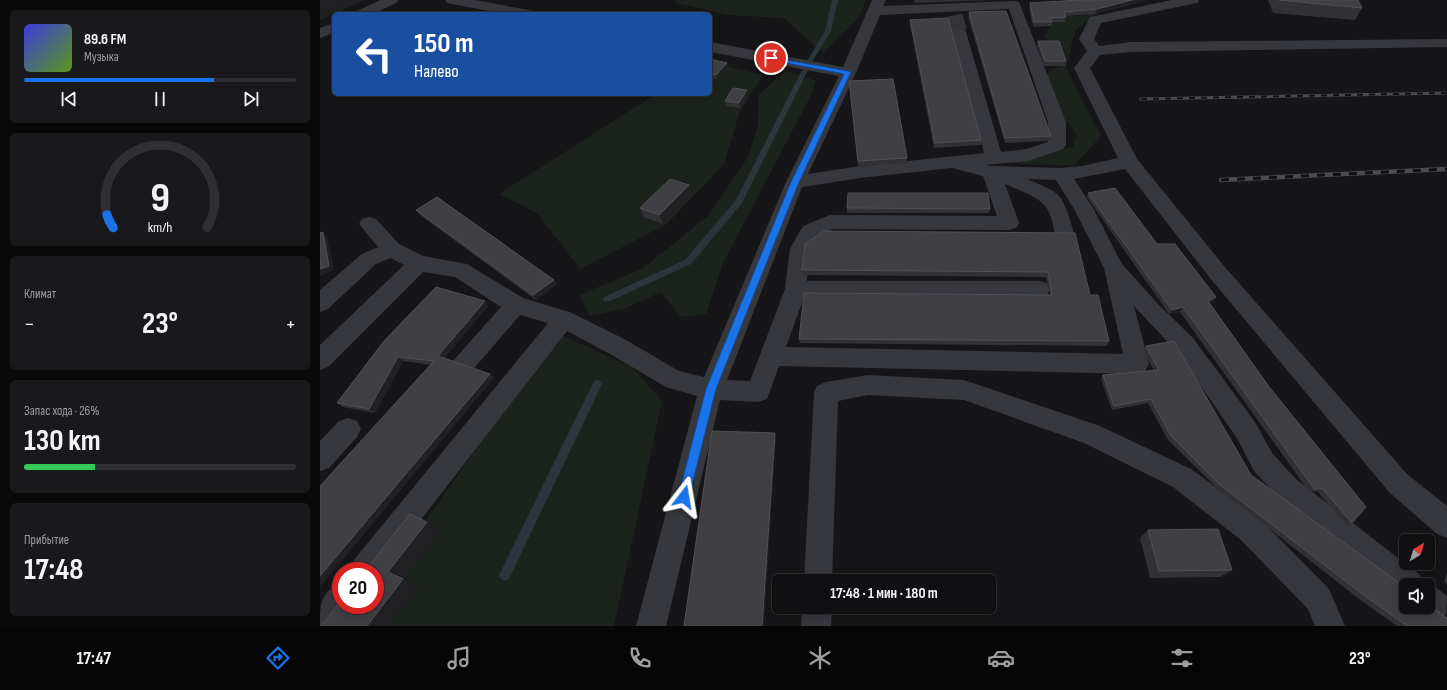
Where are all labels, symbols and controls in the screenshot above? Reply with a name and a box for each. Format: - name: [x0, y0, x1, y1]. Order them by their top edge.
- text: 150 m: [414, 27, 474, 60]
- icon: left: [348, 28, 400, 80]
- text: 89.6 FM: [84, 30, 126, 49]
- pin: [754, 41, 788, 75]
- icon: arrive: [760, 47, 782, 69]
- text: Музыка: [84, 49, 119, 65]
- text: Налево: [414, 61, 459, 82]
- icon: previous: [58, 88, 80, 110]
- icon: pause: [149, 88, 171, 110]
- icon: next: [240, 88, 262, 110]
- text: 9: [150, 174, 170, 223]
- text: km/h: [148, 218, 172, 235]
- text: Климат: [24, 286, 56, 302]
- text: 23°: [142, 306, 178, 342]
- text: −: [24, 311, 35, 338]
- text: +: [285, 311, 296, 338]
- text: Запас хода · 26%: [24, 403, 100, 419]
- text: 130 km: [24, 423, 101, 459]
- position arrow: [663, 476, 705, 518]
- text: Прибытие: [24, 532, 69, 548]
- north arrow: [1399, 534, 1435, 570]
- map controls: [1399, 534, 1435, 614]
- text: 17:48: [24, 552, 83, 588]
- speed limit sign: 20: [332, 562, 384, 614]
- button: sound: [1399, 578, 1435, 614]
- text: 17:48 · 1 мин · 180 m: [830, 584, 938, 603]
- icon: directions: [264, 644, 292, 672]
- icon: music: [445, 644, 473, 672]
- icon: phone: [626, 644, 654, 672]
- icon: climate: [806, 644, 834, 672]
- icon: car: [987, 644, 1015, 672]
- icon: filters: [1168, 644, 1196, 672]
- text: 17:47: [76, 648, 111, 669]
- text: 23°: [1349, 648, 1371, 669]

